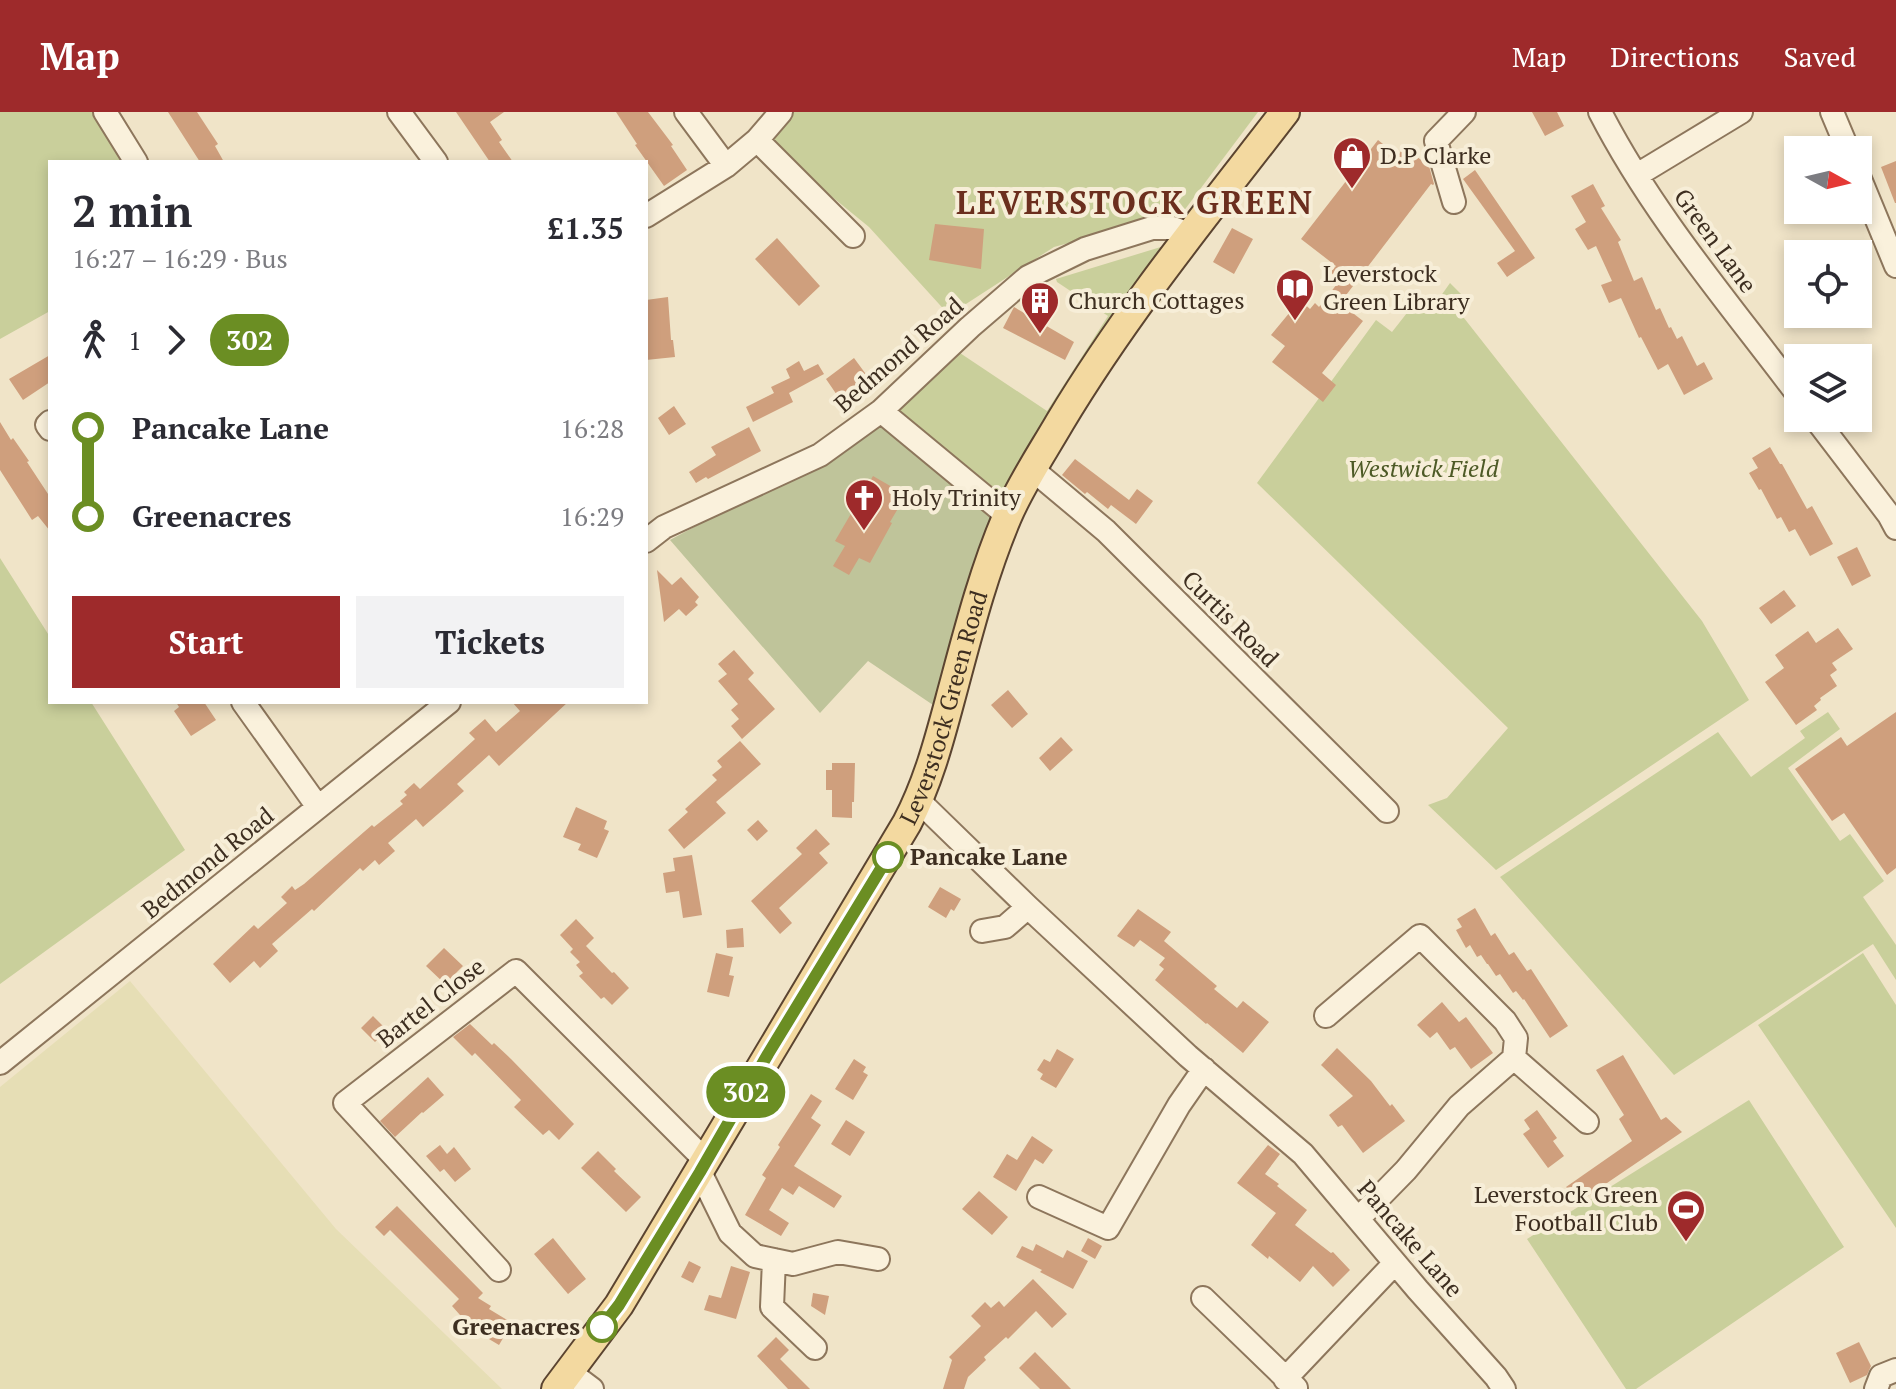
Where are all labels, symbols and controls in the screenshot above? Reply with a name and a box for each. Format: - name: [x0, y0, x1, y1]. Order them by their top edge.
- text: Map: [40, 31, 120, 81]
- text: Map: [1512, 38, 1566, 75]
- text: Directions: [1610, 38, 1740, 75]
- text: Saved: [1784, 38, 1856, 75]
- shop icon: D.P Clarke: [1331, 135, 1373, 190]
- north arrow: [1784, 136, 1872, 224]
- map controls: [1784, 136, 1872, 432]
- place label: D.P Clarke: [1380, 139, 1491, 171]
- text: 2 min: [72, 181, 192, 240]
- district label: LEVERSTOCK GREEN: [956, 181, 1314, 223]
- street label: Green Lane: [1667, 182, 1764, 299]
- text: £1.35: [547, 208, 624, 248]
- button: locate: [1784, 240, 1872, 328]
- text: 16:27 – 16:29 · Bus: [72, 241, 288, 275]
- place label: Leverstock Green Library: [1323, 257, 1470, 317]
- library icon: Leverstock Green Library: [1274, 267, 1316, 322]
- building icon: Church Cottages: [1019, 280, 1061, 335]
- place label: Church Cottages: [1068, 284, 1245, 316]
- street label: Bedmond Road: [827, 289, 970, 419]
- icon: walk: [72, 318, 116, 362]
- icon: forward: [154, 318, 198, 362]
- text: 302: [226, 321, 273, 358]
- text: 1: [128, 323, 142, 357]
- button: layers: [1784, 344, 1872, 432]
- text: Pancake Lane: [132, 408, 329, 448]
- text: 16:28: [560, 411, 624, 445]
- park label: Westwick Field: [1348, 452, 1500, 484]
- church icon: Holy Trinity: [843, 477, 885, 532]
- place label: Holy Trinity: [892, 481, 1022, 513]
- text: Greenacres: [132, 496, 292, 536]
- text: 16:29: [560, 499, 624, 533]
- street label: Curtis Road: [1175, 563, 1286, 674]
- street label: Leverstock Green Road: [892, 587, 995, 830]
- button: Start: [72, 596, 340, 688]
- button: Tickets: [356, 596, 624, 688]
- street label: Bedmond Road: [135, 799, 280, 925]
- place label: Pancake Lane: [910, 840, 1068, 872]
- marker: Pancake Lane: [873, 842, 903, 872]
- street label: Bartel Close: [370, 950, 491, 1054]
- line badge: 302: [700, 1066, 792, 1118]
- text: 302: [722, 1073, 770, 1110]
- street label: Pancake Lane: [1351, 1173, 1471, 1304]
- place label: Leverstock Green Football Club: [1474, 1178, 1658, 1238]
- sports icon: Leverstock Green Football Club: [1665, 1188, 1707, 1243]
- place label: Greenacres: [452, 1310, 580, 1342]
- marker: Greenacres: [587, 1312, 617, 1342]

